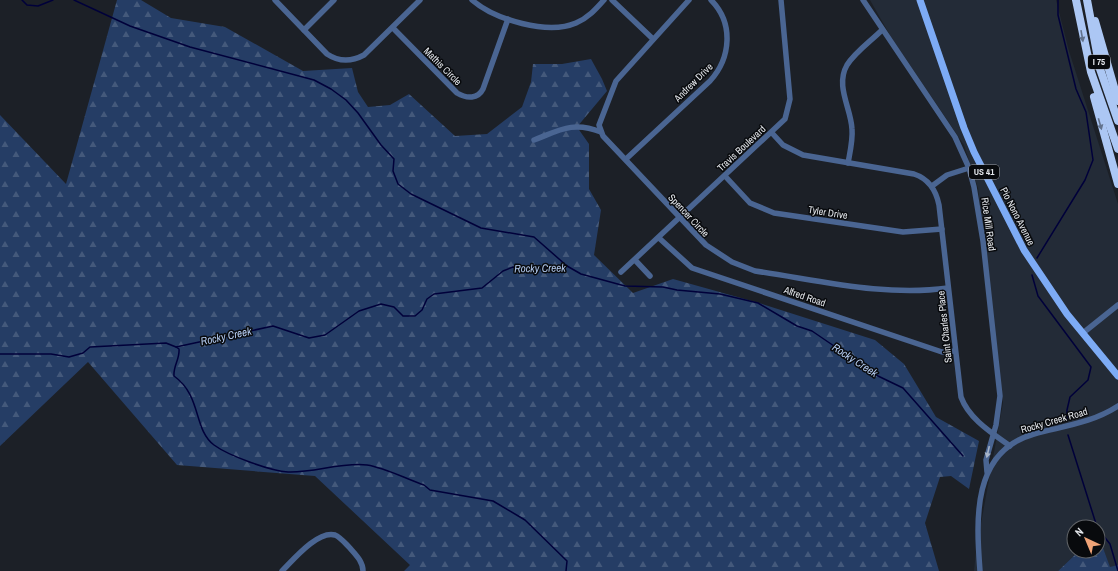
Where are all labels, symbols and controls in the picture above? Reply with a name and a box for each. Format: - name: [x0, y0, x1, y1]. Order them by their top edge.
- one-way arrow: [1079, 30, 1085, 42]
- street label: Mathis Circle: [421, 45, 465, 88]
- road number: I 75: [1088, 55, 1110, 69]
- street label: Andrew Drive: [670, 60, 716, 105]
- one-way arrow: [1097, 119, 1103, 131]
- street label: Travis Boulevard: [714, 123, 768, 174]
- road number: US 41: [969, 165, 999, 179]
- street label: Pio Nono Avenue: [997, 185, 1038, 248]
- street label: Spencer Circle: [665, 191, 712, 240]
- street label: Rice Mill Road: [978, 197, 999, 252]
- street label: Tyler Drive: [807, 203, 849, 222]
- water label: Rocky Creek: [514, 261, 566, 275]
- street label: Alfred Road: [781, 283, 827, 310]
- street label: Saint Charles Place: [934, 290, 955, 364]
- water label: Rocky Creek: [199, 324, 253, 348]
- water label: Rocky Creek: [830, 340, 881, 380]
- street label: Rocky Creek Road: [1019, 405, 1089, 436]
- one-way arrow: [985, 446, 991, 458]
- north arrow: [1066, 519, 1106, 559]
- text: N: [1072, 525, 1086, 539]

